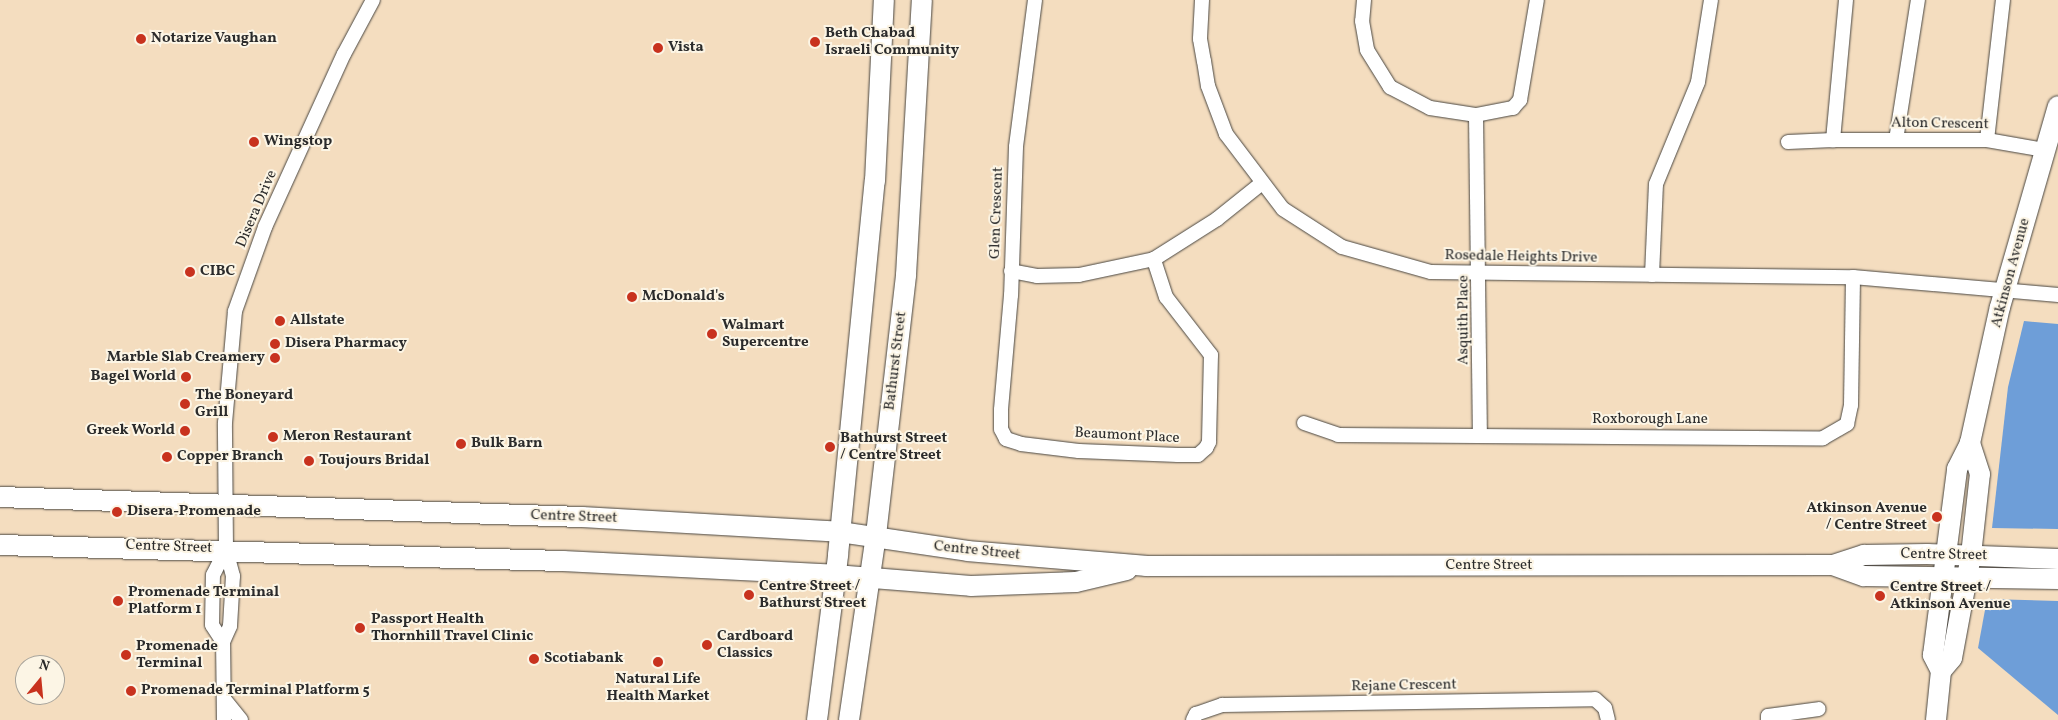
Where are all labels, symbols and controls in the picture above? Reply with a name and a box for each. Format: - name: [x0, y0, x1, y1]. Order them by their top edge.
- place label: Beth Chabad Israeli Community: [825, 24, 959, 59]
- place label: Notarize Vaughan: [151, 30, 277, 48]
- marker: Notarize Vaughan: [135, 33, 147, 45]
- marker: Beth Chabad Israeli Community: [809, 36, 821, 48]
- place label: Vista: [668, 39, 704, 57]
- marker: Vista: [652, 42, 664, 54]
- street label: Alton Crescent: [1891, 114, 1989, 134]
- place label: Wingstop: [264, 133, 332, 151]
- marker: Wingstop: [248, 136, 260, 148]
- street label: Glen Crescent: [986, 167, 1008, 259]
- street label: Disera Drive: [233, 168, 281, 250]
- street label: Atkinson Avenue: [1988, 216, 2034, 330]
- street label: Rosedale Heights Drive: [1444, 247, 1598, 267]
- place label: CIBC: [200, 263, 235, 281]
- marker: CIBC: [184, 266, 196, 278]
- street label: Asquith Place: [1455, 275, 1473, 365]
- place label: McDonald's: [642, 288, 725, 306]
- marker: McDonald's: [626, 291, 638, 303]
- street label: Bathurst Street: [881, 311, 911, 411]
- place label: Allstate: [290, 312, 345, 330]
- marker: Allstate: [274, 315, 286, 327]
- place label: Walmart Supercentre: [722, 316, 809, 351]
- marker: Walmart Supercentre: [706, 328, 718, 340]
- place label: Disera Pharmacy: [285, 335, 407, 353]
- marker: Disera Pharmacy: [269, 338, 281, 350]
- place label: Marble Slab Creamery: [107, 349, 265, 367]
- marker: Marble Slab Creamery: [269, 352, 281, 364]
- place label: Bagel World: [90, 368, 176, 386]
- marker: Bagel World: [180, 371, 192, 383]
- place label: The Boneyard Grill: [195, 386, 293, 421]
- marker: The Boneyard Grill: [179, 398, 191, 410]
- street label: Roxborough Lane: [1592, 411, 1708, 429]
- place label: Greek World: [86, 422, 175, 440]
- street label: Beaumont Place: [1074, 424, 1180, 448]
- marker: Greek World: [179, 425, 191, 437]
- place label: Meron Restaurant: [283, 428, 412, 446]
- place label: Bathurst Street / Centre Street: [840, 429, 947, 464]
- marker: Meron Restaurant: [267, 431, 279, 443]
- place label: Bulk Barn: [471, 435, 543, 453]
- marker: Bulk Barn: [455, 438, 467, 450]
- marker: Bathurst Street / Centre Street: [824, 441, 836, 453]
- place label: Copper Branch: [177, 448, 283, 466]
- marker: Copper Branch: [161, 451, 173, 463]
- place label: Toujours Bridal: [319, 452, 429, 470]
- marker: Toujours Bridal: [303, 455, 315, 467]
- place label: Atkinson Avenue / Centre Street: [1807, 499, 1927, 534]
- place label: Disera-Promenade: [127, 503, 261, 521]
- marker: Disera-Promenade: [111, 506, 123, 518]
- street label: Centre Street: [530, 506, 618, 528]
- marker: Atkinson Avenue / Centre Street: [1931, 511, 1943, 523]
- street label: Centre Street: [125, 536, 213, 558]
- street label: Centre Street: [933, 538, 1021, 564]
- street label: Centre Street: [1900, 545, 1988, 565]
- street label: Centre Street: [1446, 557, 1532, 575]
- place label: Centre Street / Bathurst Street: [759, 577, 866, 612]
- place label: Centre Street / Atkinson Avenue: [1890, 578, 2010, 613]
- place label: Promenade Terminal Platform 1: [128, 583, 279, 618]
- marker: Centre Street / Bathurst Street: [743, 589, 755, 601]
- marker: Centre Street / Atkinson Avenue: [1874, 590, 1886, 602]
- marker: Promenade Terminal Platform 1: [112, 595, 124, 607]
- place label: Passport Health Thornhill Travel Clinic: [371, 610, 533, 645]
- marker: Passport Health Thornhill Travel Clinic: [353, 621, 367, 635]
- place label: Cardboard Classics: [717, 627, 793, 662]
- place label: Promenade Terminal: [136, 637, 218, 672]
- marker: Cardboard Classics: [701, 639, 713, 651]
- marker: Promenade Terminal: [120, 649, 132, 661]
- place label: Scotiabank: [544, 650, 623, 668]
- marker: Scotiabank: [528, 653, 540, 665]
- north arrow: [15, 655, 65, 705]
- text: N: [37, 656, 52, 677]
- marker: Natural Life Health Market: [652, 656, 664, 668]
- place label: Natural Life Health Market: [606, 670, 710, 705]
- street label: Rejane Crescent: [1351, 676, 1457, 696]
- place label: Promenade Terminal Platform 5: [141, 682, 370, 700]
- marker: Promenade Terminal Platform 5: [125, 685, 137, 697]

